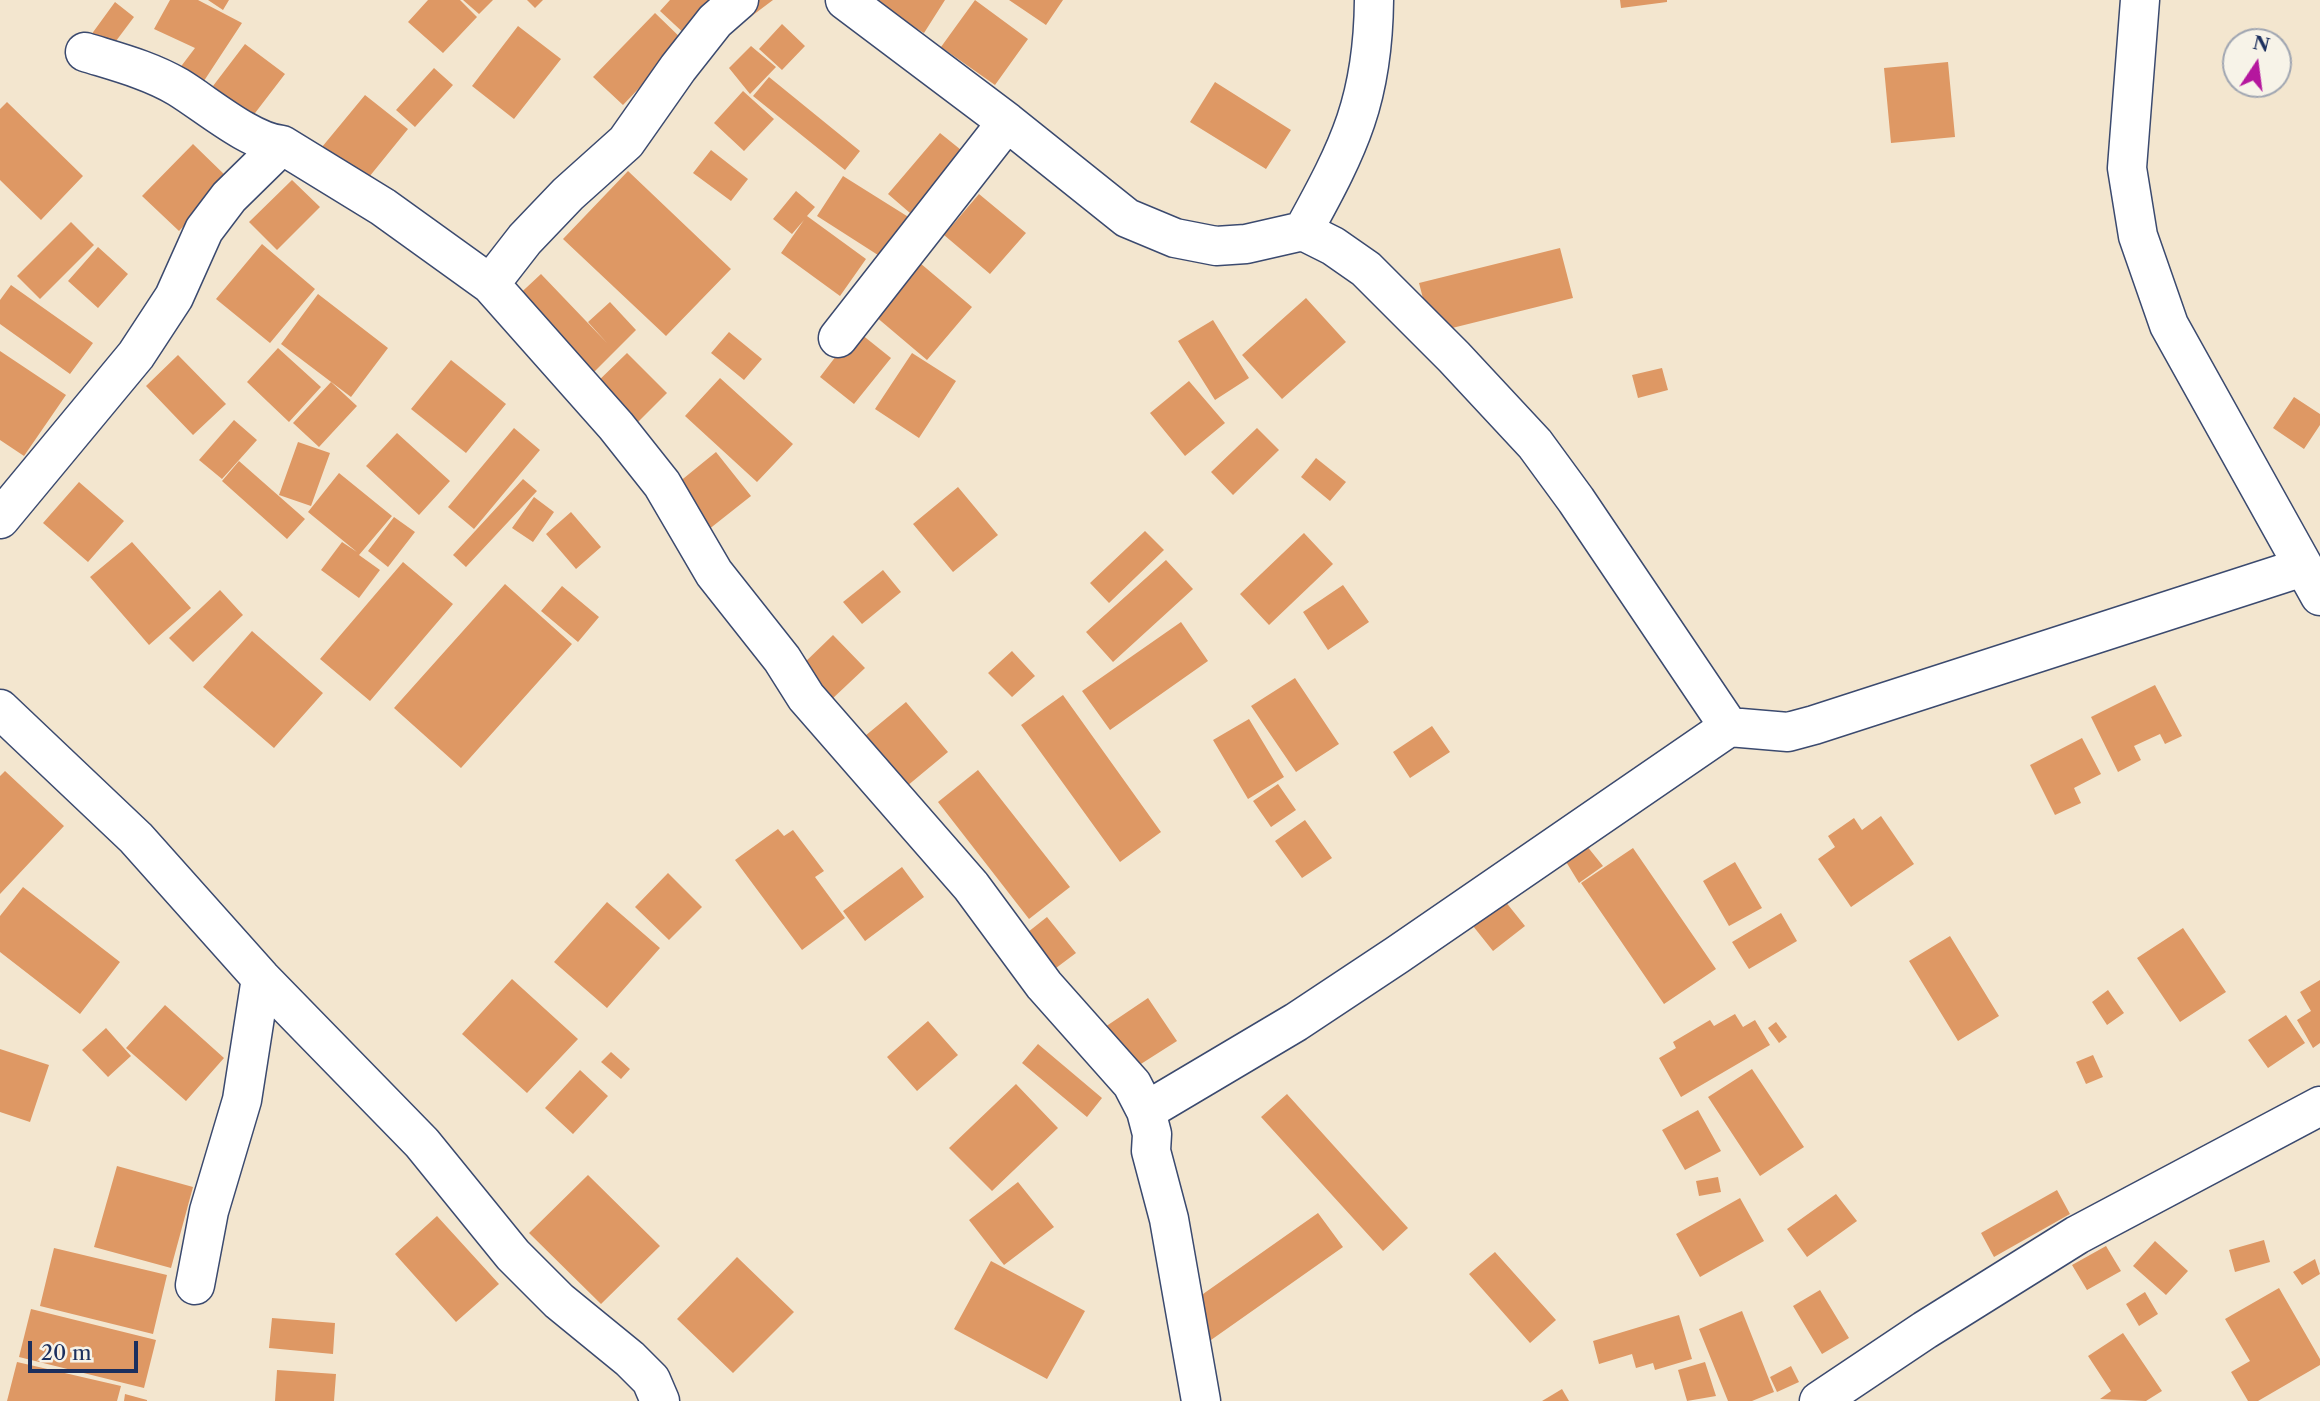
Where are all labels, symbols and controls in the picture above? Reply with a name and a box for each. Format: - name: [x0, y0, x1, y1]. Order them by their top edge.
- north arrow: [2222, 28, 2292, 98]
- text: N: [2251, 31, 2272, 57]
- scale bar: [32, 1328, 142, 1372]
- text: 20 m: [41, 1340, 92, 1365]

